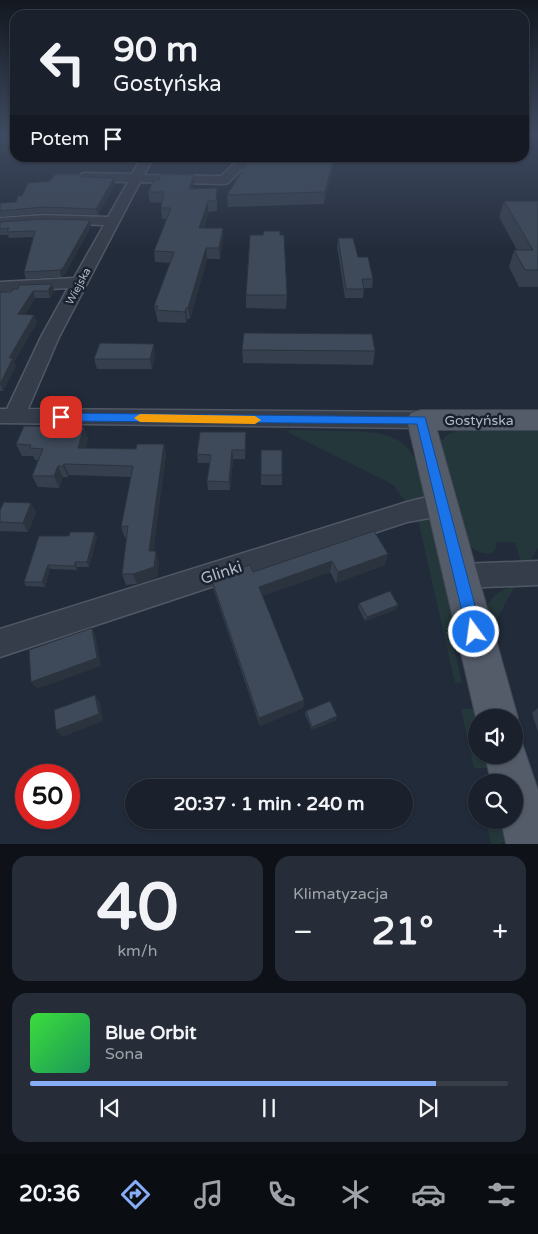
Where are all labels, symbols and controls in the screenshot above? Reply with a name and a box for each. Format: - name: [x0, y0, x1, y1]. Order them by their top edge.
- text: 90 m: [113, 29, 198, 71]
- icon: left: [30, 30, 95, 95]
- text: Gostyńska: [113, 71, 222, 97]
- icon: arrive: [99, 125, 127, 153]
- text: Potem: [30, 128, 89, 150]
- street label: Wiejska: [63, 265, 94, 307]
- pin: [40, 396, 82, 438]
- icon: arrive: [47, 403, 75, 431]
- street label: Gostyńska: [444, 412, 514, 429]
- street label: Glinki: [198, 557, 245, 589]
- position arrow: [447, 605, 499, 657]
- map controls: [468, 709, 523, 829]
- button: sound: [468, 709, 523, 764]
- speed limit sign: 50: [15, 764, 80, 829]
- button: search: [468, 774, 523, 829]
- text: 20:37 · 1 min · 240 m: [173, 793, 365, 815]
- text: 40: [97, 869, 178, 948]
- text: Klimatyzacja: [293, 884, 388, 904]
- text: 21°: [372, 909, 434, 955]
- text: −: [293, 915, 313, 949]
- text: +: [492, 915, 508, 949]
- text: km/h: [117, 941, 158, 961]
- text: Blue Orbit: [105, 1022, 197, 1044]
- text: Sona: [105, 1044, 143, 1064]
- icon: previous: [96, 1094, 124, 1122]
- icon: pause: [255, 1094, 283, 1122]
- icon: next: [414, 1094, 442, 1122]
- icon: directions: [118, 1177, 153, 1212]
- icon: music: [191, 1177, 226, 1212]
- icon: phone: [264, 1177, 299, 1212]
- icon: climate: [338, 1177, 373, 1212]
- icon: car: [411, 1177, 446, 1212]
- icon: filters: [484, 1177, 519, 1212]
- text: 20:36: [19, 1181, 80, 1207]

